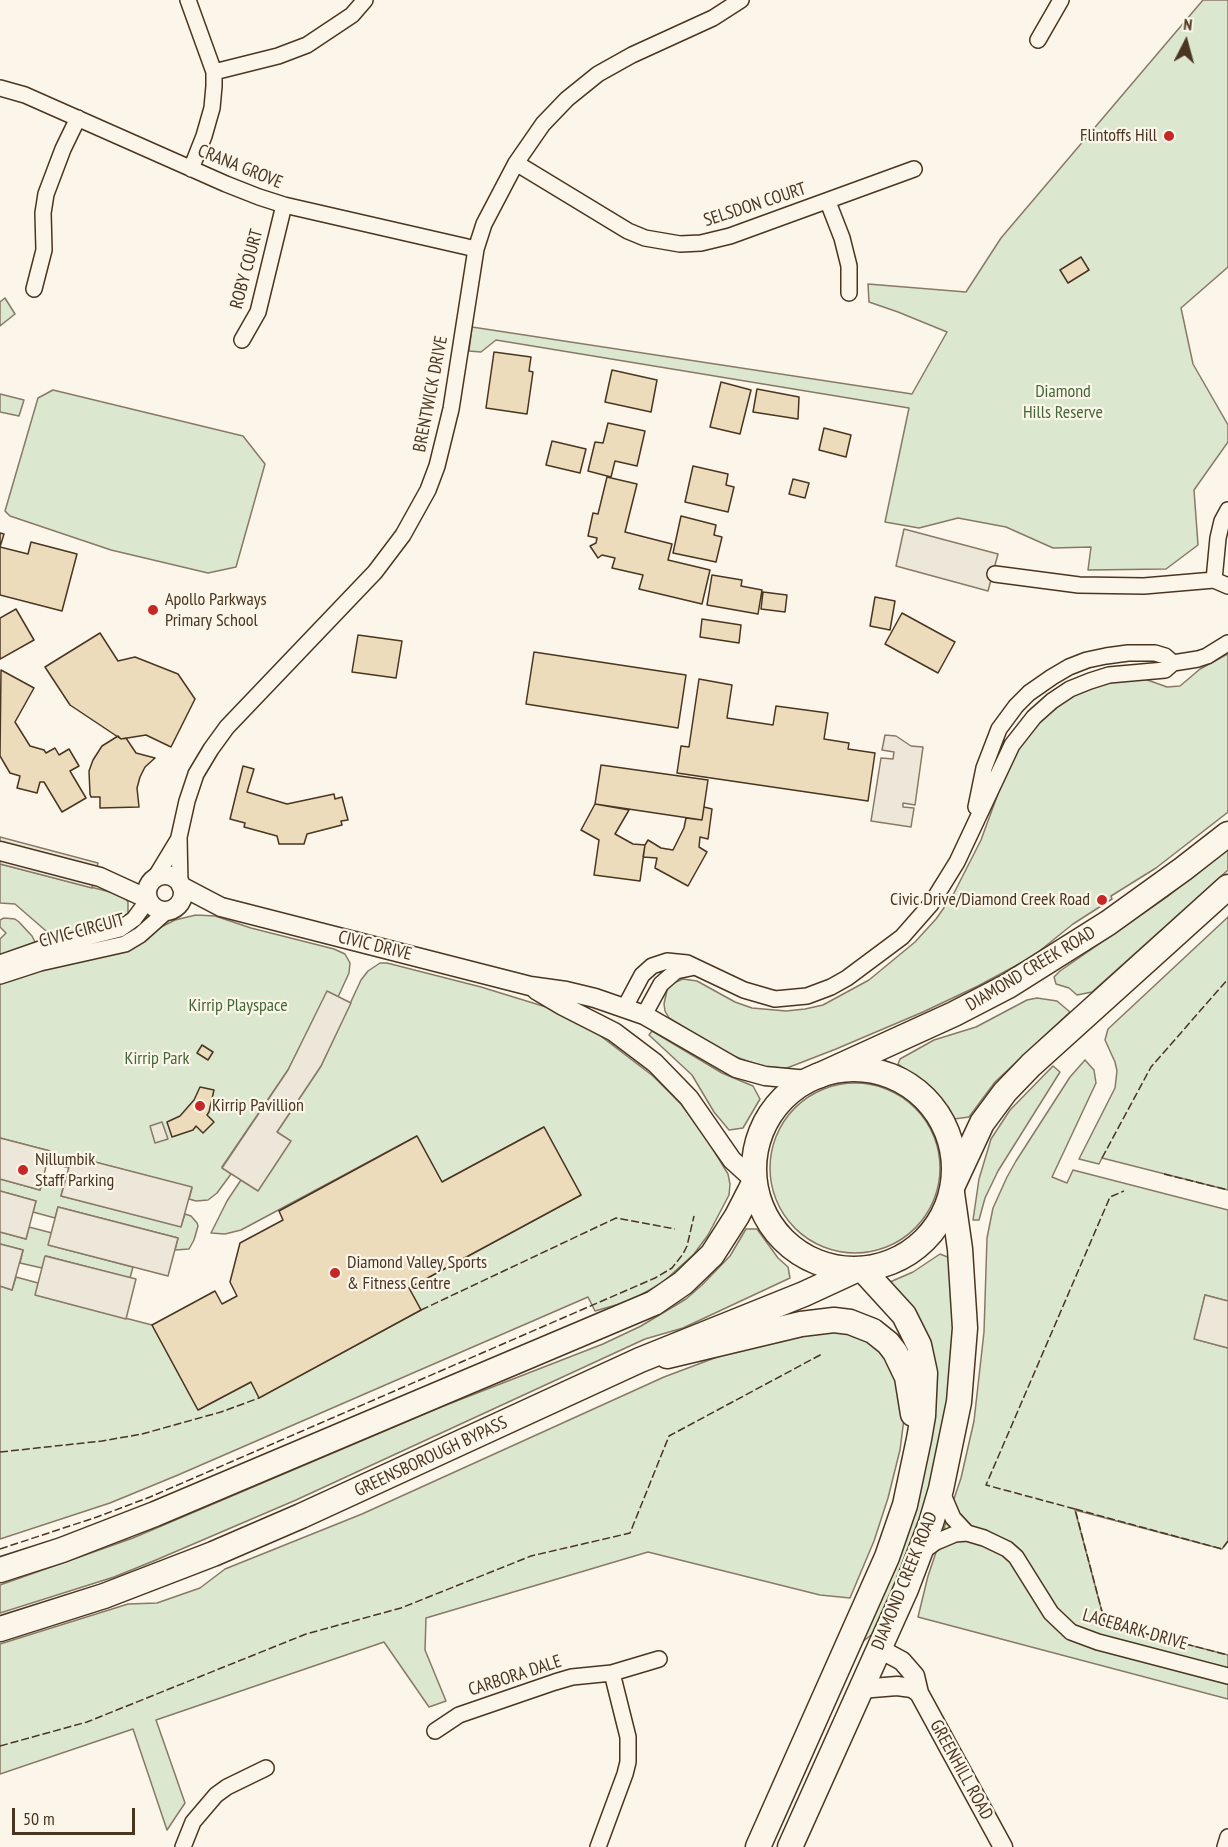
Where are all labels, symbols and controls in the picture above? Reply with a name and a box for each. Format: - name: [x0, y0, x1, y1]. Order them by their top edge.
- north arrow: [1156, 12, 1216, 72]
- text: N: [1183, 14, 1193, 34]
- place label: Flintoffs Hill: [1080, 125, 1157, 147]
- marker: Flintoffs Hill: [1162, 129, 1176, 143]
- street label: CRANA GROVE: [194, 140, 286, 194]
- street label: SELSDON COURT: [701, 178, 809, 232]
- street label: ROBY COURT: [226, 227, 268, 311]
- street label: BRENTWICK DRIVE: [409, 334, 453, 454]
- park label: Diamond Hills Reserve: [1023, 381, 1103, 424]
- place label: Apollo Parkways Primary School: [165, 589, 267, 632]
- marker: Apollo Parkways Primary School: [146, 603, 160, 617]
- place label: Civic Drive/Diamond Creek Road: [890, 889, 1090, 911]
- marker: Civic Drive/Diamond Creek Road: [1095, 893, 1109, 907]
- street label: CIVIC CIRCUIT: [37, 909, 127, 953]
- street label: DIAMOND CREEK ROAD: [962, 922, 1100, 1016]
- street label: CIVIC DRIVE: [336, 926, 414, 966]
- park label: Kirrip Playspace: [188, 995, 288, 1017]
- park label: Kirrip Park: [125, 1048, 189, 1070]
- place label: Kirrip Pavillion: [212, 1095, 304, 1117]
- marker: Kirrip Pavillion: [193, 1099, 207, 1113]
- place label: Nillumbik Staff Parking: [35, 1149, 114, 1192]
- marker: Nillumbik Staff Parking: [16, 1163, 30, 1177]
- place label: Diamond Valley Sports & Fitness Centre: [347, 1252, 487, 1294]
- marker: Diamond Valley Sports & Fitness Centre: [328, 1266, 342, 1280]
- street label: GREENSBOROUGH BYPASS: [351, 1412, 511, 1502]
- street label: DIAMOND CREEK ROAD: [867, 1509, 943, 1653]
- street label: LACEBARK DRIVE: [1080, 1605, 1190, 1655]
- street label: CARBORA DALE: [466, 1651, 564, 1701]
- street label: GREENHILL ROAD: [925, 1716, 997, 1824]
- scale bar: [15, 1796, 138, 1834]
- text: 50 m: [23, 1807, 55, 1830]

